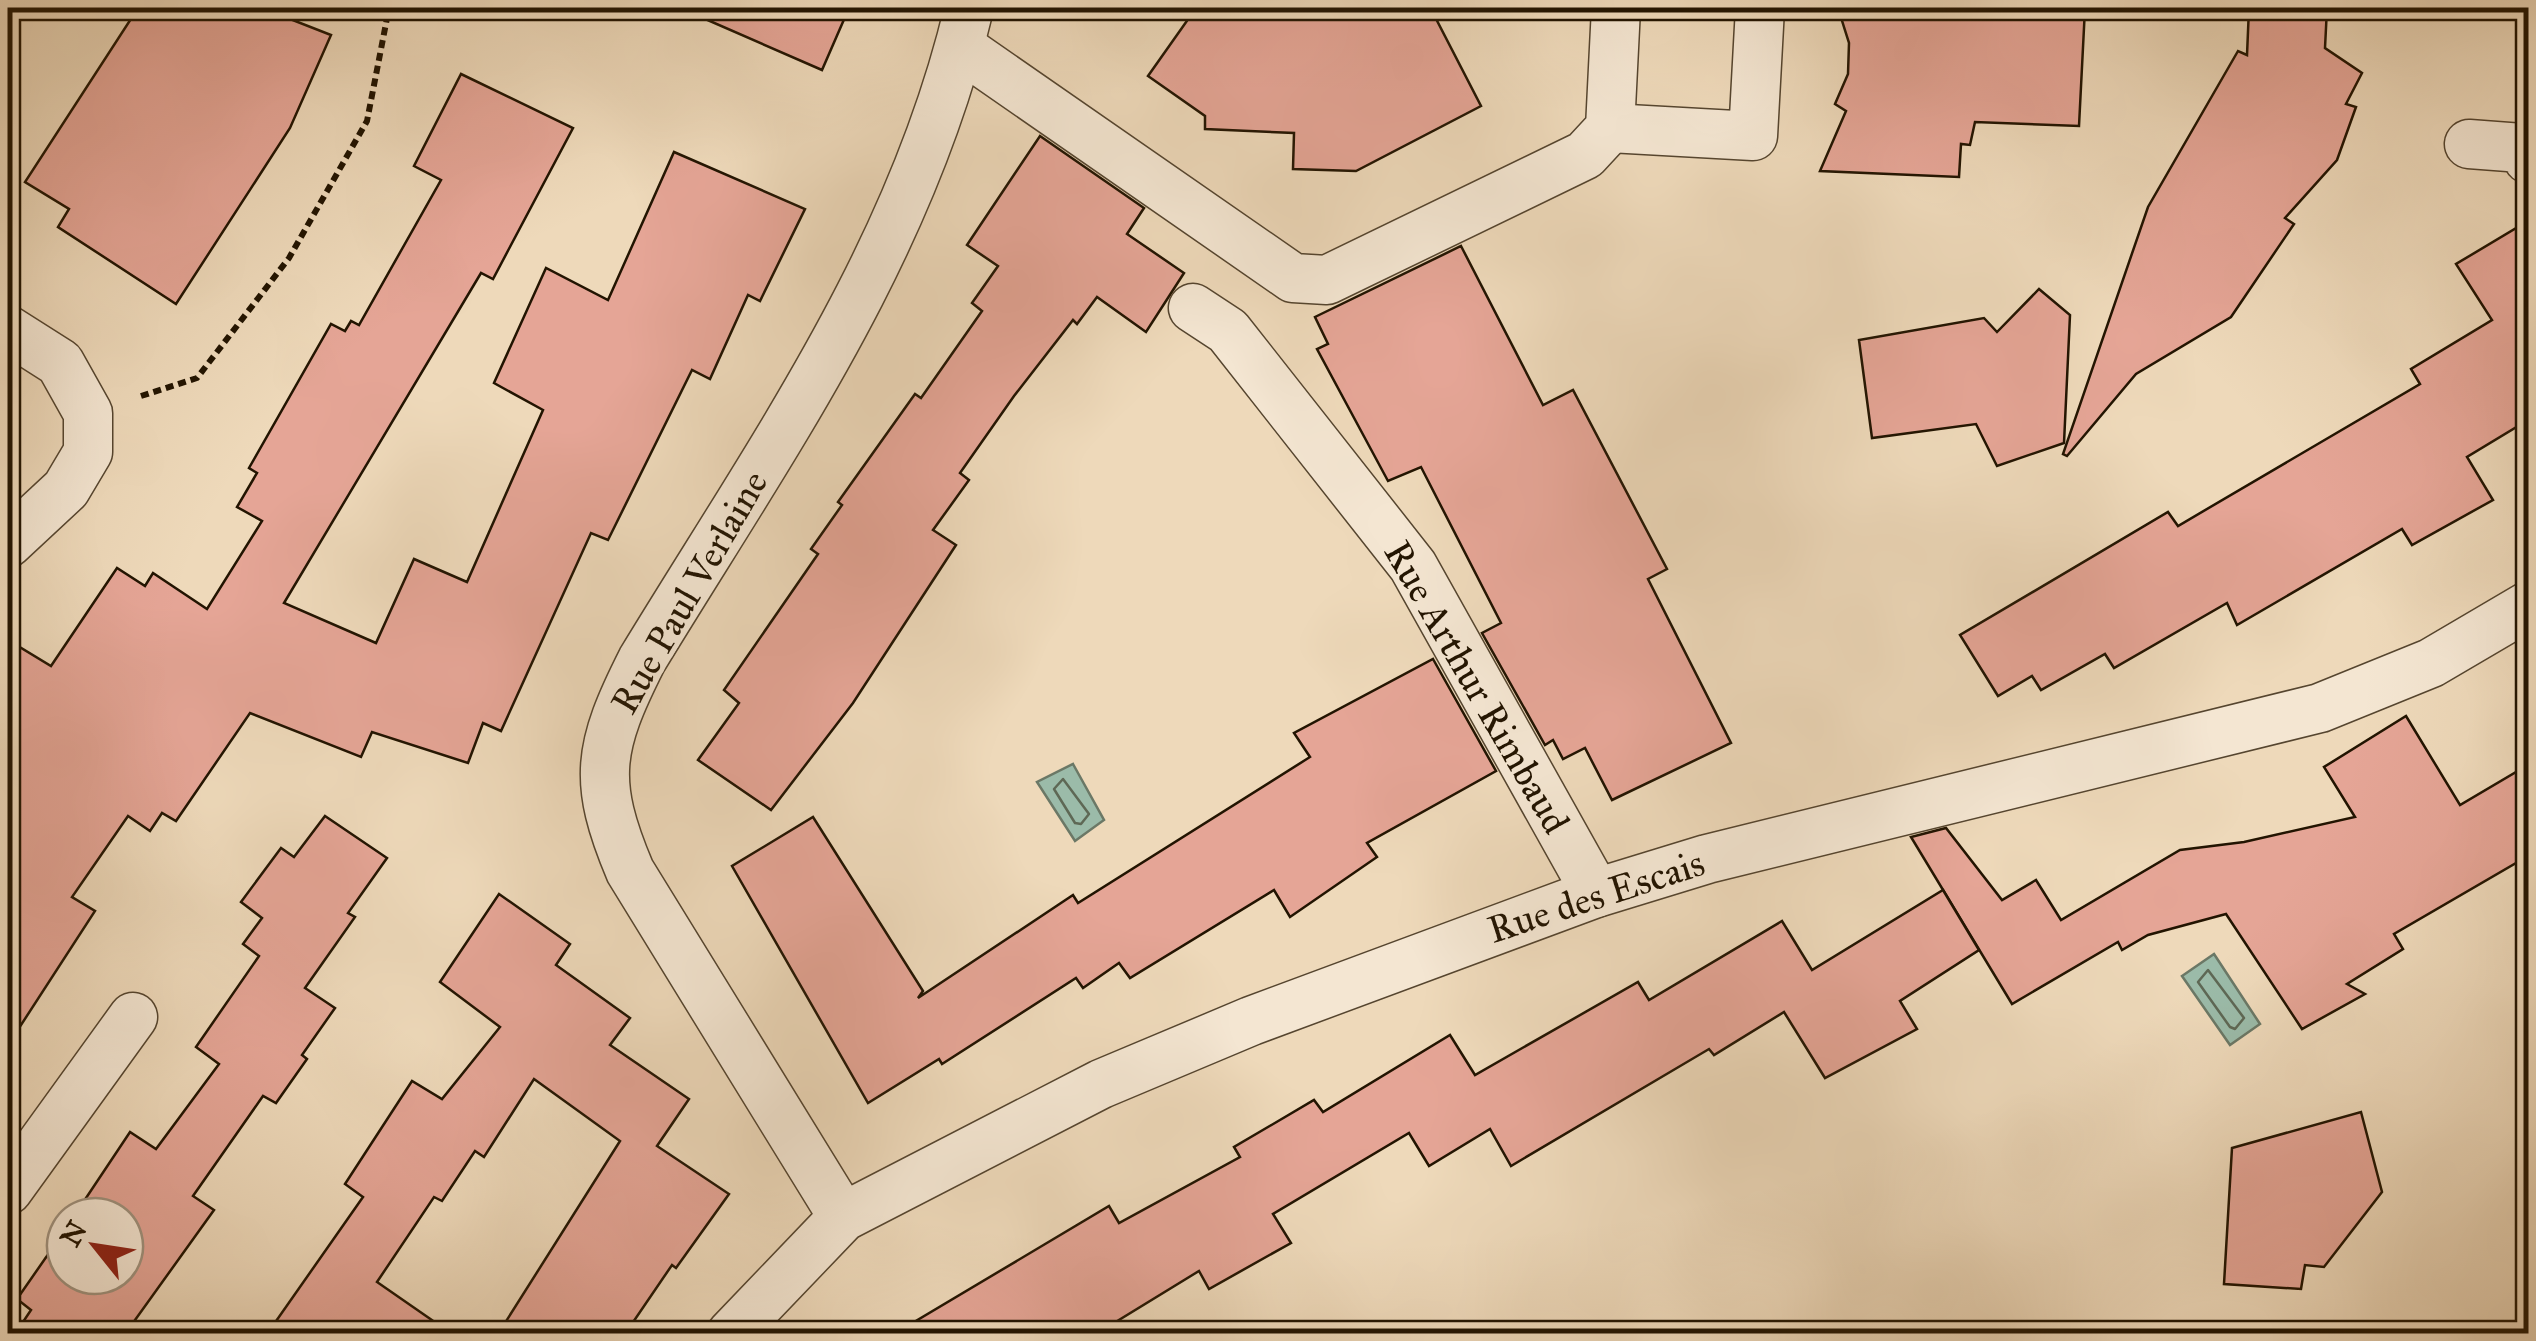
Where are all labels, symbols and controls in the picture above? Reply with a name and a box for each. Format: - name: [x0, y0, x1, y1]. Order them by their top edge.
- street label: Rue Paul Verlaine: [601, 462, 777, 722]
- street label: Rue Arthur Rimbaud: [1375, 532, 1579, 842]
- street label: Rue des Escais: [1482, 839, 1710, 953]
- north arrow: [45, 1196, 145, 1296]
- text: N: [53, 1214, 95, 1253]

